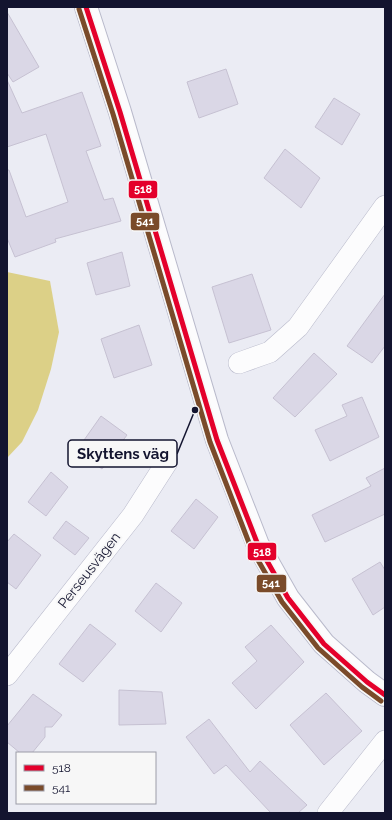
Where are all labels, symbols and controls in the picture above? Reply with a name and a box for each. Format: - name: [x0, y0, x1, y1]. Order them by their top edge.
- line badge: 518: [128, 180, 158, 199]
- text: 518: [134, 183, 152, 196]
- line badge: 541: [130, 212, 160, 231]
- text: 541: [136, 215, 154, 228]
- callout: Skyttens väg: [68, 440, 177, 467]
- text: Skyttens väg: [77, 445, 169, 463]
- street label: Perseusvägen: [55, 529, 123, 611]
- line badge: 518: [247, 542, 277, 561]
- text: 518: [253, 546, 271, 559]
- line badge: 541: [256, 574, 287, 593]
- text: 541: [262, 577, 280, 590]
- legend: [16, 752, 156, 804]
- text: 518: [52, 761, 71, 775]
- text: 541: [52, 781, 70, 795]

